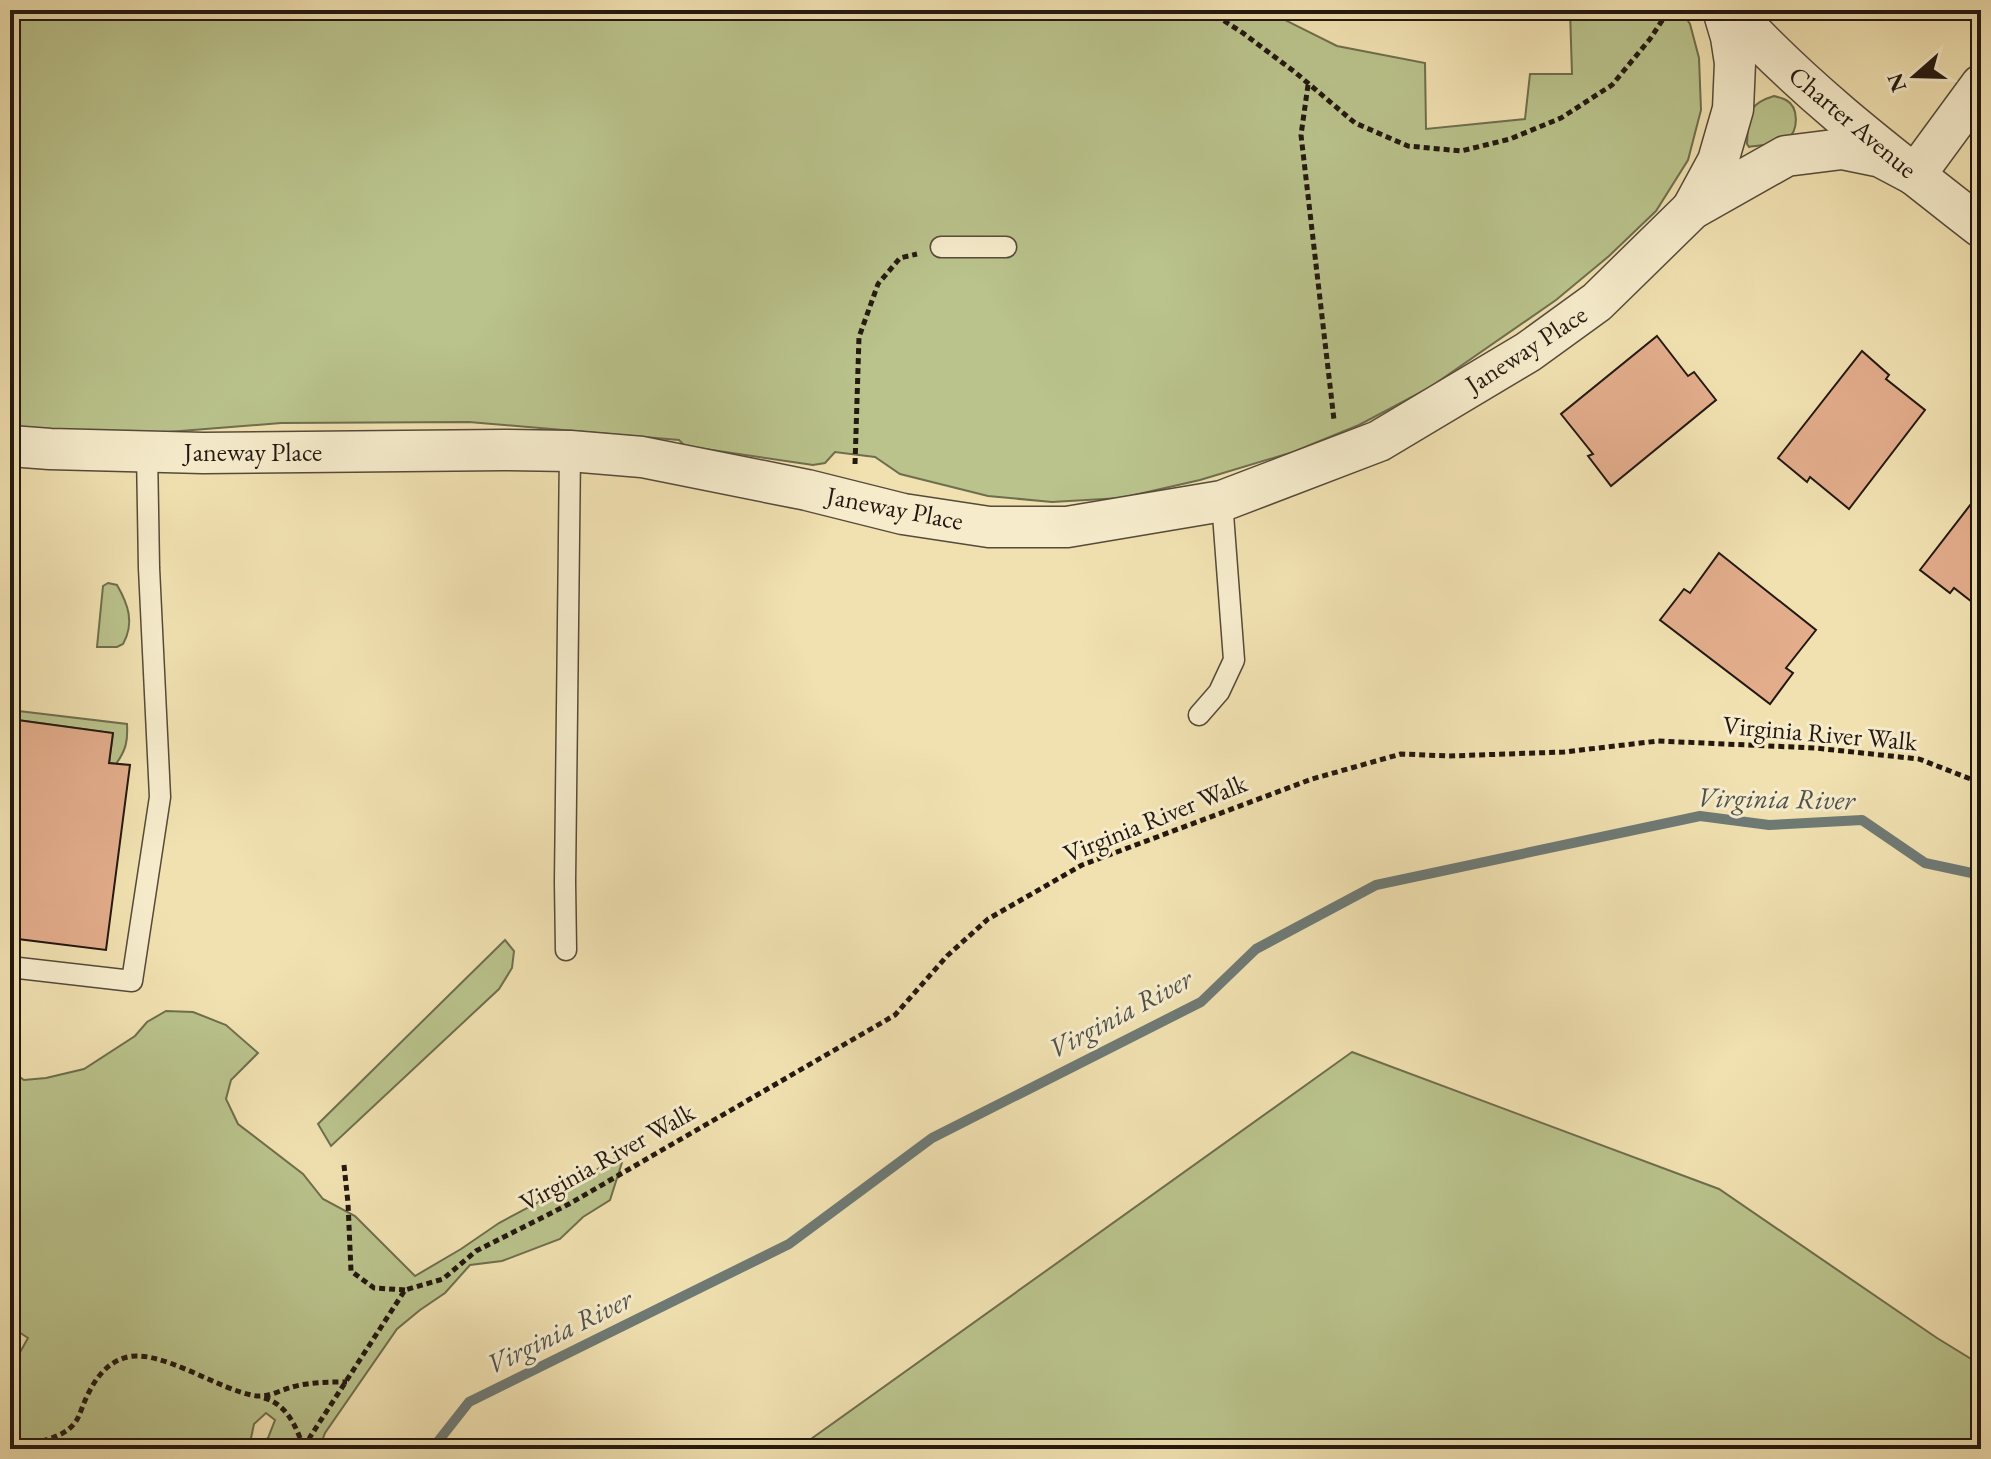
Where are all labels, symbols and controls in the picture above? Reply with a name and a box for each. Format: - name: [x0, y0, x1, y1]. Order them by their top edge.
- north arrow: [1875, 36, 1955, 116]
- street label: Charter Avenue: [1782, 58, 1924, 186]
- text: N: [1880, 69, 1913, 96]
- street label: Janeway Place: [1457, 297, 1593, 402]
- street label: Janeway Place: [182, 435, 322, 469]
- street label: Janeway Place: [822, 478, 966, 538]
- street label: Virginia River Walk: [1721, 708, 1919, 759]
- street label: Virginia River Walk: [1058, 765, 1253, 870]
- water label: Virginia River: [1697, 779, 1857, 817]
- water label: Virginia River: [1042, 959, 1199, 1066]
- street label: Virginia River Walk: [513, 1094, 701, 1219]
- water label: Virginia River: [480, 1280, 639, 1382]

